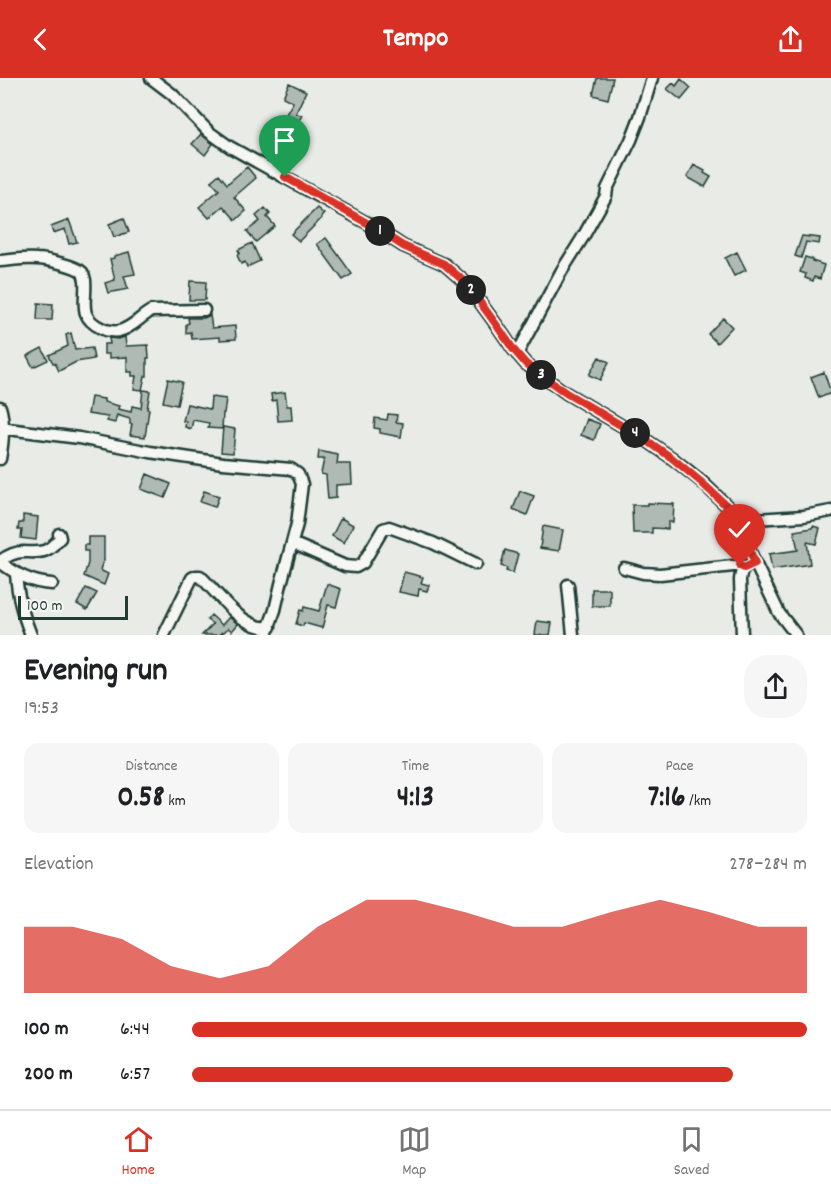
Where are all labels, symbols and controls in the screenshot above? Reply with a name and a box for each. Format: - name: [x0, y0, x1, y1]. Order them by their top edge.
- text: Tempo: [383, 20, 448, 59]
- icon: back: [24, 23, 57, 56]
- icon: share: [774, 23, 807, 56]
- pin: [259, 115, 310, 177]
- icon: arrive: [268, 124, 301, 157]
- pin: 1: [365, 216, 395, 246]
- text: 1: [378, 219, 382, 242]
- pin: 2: [456, 275, 486, 305]
- text: 2: [468, 278, 475, 301]
- pin: 3: [526, 360, 556, 390]
- text: 3: [537, 363, 545, 386]
- pin: 4: [620, 418, 650, 448]
- text: 4: [632, 421, 638, 444]
- pin: [714, 504, 765, 566]
- icon: check: [723, 513, 756, 546]
- scale bar: [18, 593, 128, 620]
- text: 100 m: [27, 595, 63, 618]
- text: Evening run: [24, 649, 168, 696]
- button: share: [744, 655, 807, 718]
- text: 19:53: [24, 695, 59, 723]
- text: Distance: [125, 755, 178, 778]
- text: Time: [402, 755, 429, 778]
- text: Pace: [665, 755, 694, 778]
- text: 0.58: [117, 778, 165, 821]
- text: 4:13: [397, 778, 434, 821]
- text: 7:16: [648, 778, 685, 821]
- text: km: [165, 790, 186, 813]
- text: /km: [685, 790, 711, 813]
- text: Elevation: [24, 851, 94, 879]
- text: 278–284 m: [729, 851, 807, 879]
- text: 100 m: [24, 1016, 69, 1044]
- text: 6:44: [120, 1016, 150, 1044]
- text: 200 m: [24, 1061, 73, 1089]
- text: 6:57: [120, 1061, 150, 1089]
- tab: Home: [121, 1123, 155, 1182]
- tab: Map: [398, 1123, 431, 1182]
- tab: Saved: [674, 1123, 710, 1182]

